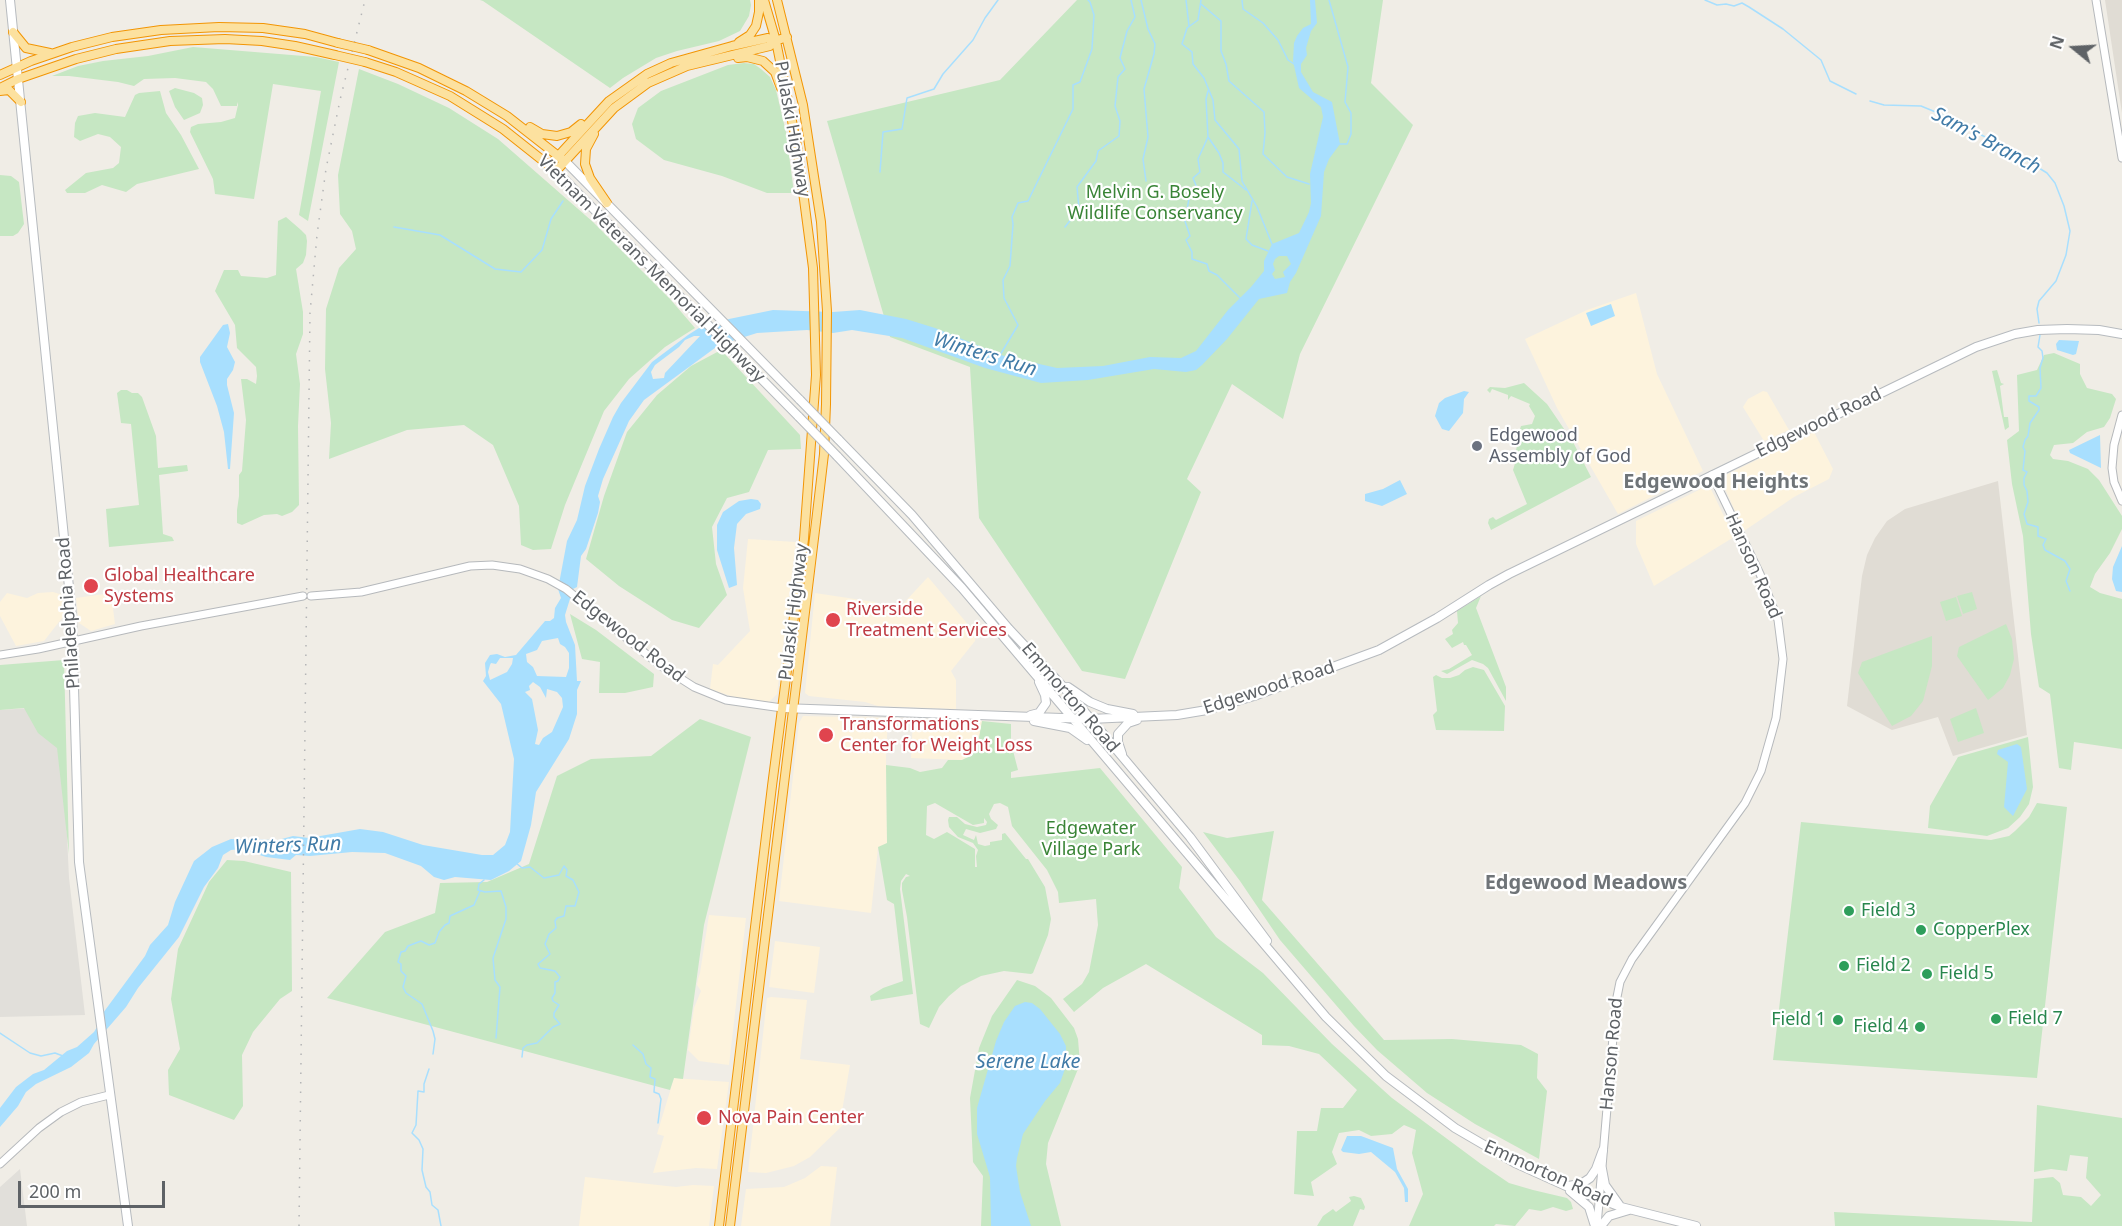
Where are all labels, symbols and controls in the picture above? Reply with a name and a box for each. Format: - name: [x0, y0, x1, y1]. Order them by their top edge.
- north arrow: [2044, 18, 2104, 78]
- text: N: [2044, 33, 2069, 52]
- street label: Pulaski Highway: [769, 59, 815, 199]
- water label: Sam's Branch: [1928, 102, 2044, 180]
- street label: Vietnam Veterans Memorial Highway: [533, 151, 769, 387]
- park label: Melvin G. Bosely Wildlife Conservancy: [1067, 182, 1243, 224]
- water label: Winters Run: [930, 328, 1040, 382]
- street label: Edgewood Road: [1753, 383, 1885, 463]
- place label: Edgewood Assembly of God: [1489, 425, 1631, 468]
- marker: Edgewood Assembly of God: [1470, 439, 1484, 453]
- district label: Edgewood Heights: [1623, 470, 1809, 494]
- street label: Hanson Road: [1720, 510, 1786, 622]
- street label: Philadelphia Road: [53, 536, 85, 690]
- street label: Pulaski Highway: [775, 542, 813, 682]
- place label: Global Healthcare Systems: [104, 565, 255, 608]
- marker: Global Healthcare Systems: [82, 577, 100, 595]
- street label: Edgewood Road: [567, 586, 689, 688]
- place label: Riverside Treatment Services: [846, 599, 1007, 642]
- marker: Riverside Treatment Services: [824, 611, 842, 629]
- street label: Emmorton Road: [1016, 639, 1124, 757]
- street label: Edgewood Road: [1201, 657, 1337, 719]
- place label: Transformations Center for Weight Loss: [840, 714, 1033, 756]
- marker: Transformations Center for Weight Loss: [817, 726, 835, 744]
- park label: Edgewater Village Park: [1042, 818, 1140, 860]
- water label: Winters Run: [234, 832, 342, 860]
- district label: Edgewood Meadows: [1485, 871, 1687, 895]
- place label: Field 3: [1861, 900, 1916, 922]
- marker: Field 3: [1842, 904, 1856, 918]
- place label: CopperPlex: [1933, 919, 2030, 941]
- marker: CopperPlex: [1914, 923, 1928, 937]
- place label: Field 2: [1856, 955, 1911, 977]
- marker: Field 2: [1837, 959, 1851, 973]
- place label: Field 5: [1939, 963, 1994, 985]
- marker: Field 5: [1920, 967, 1934, 981]
- street label: Hanson Road: [1596, 997, 1628, 1111]
- place label: Field 7: [2008, 1008, 2063, 1030]
- place label: Field 1: [1771, 1009, 1826, 1031]
- marker: Field 7: [1989, 1012, 2003, 1026]
- marker: Field 1: [1831, 1013, 1845, 1027]
- place label: Field 4: [1853, 1016, 1908, 1038]
- marker: Field 4: [1913, 1020, 1927, 1034]
- water label: Serene Lake: [976, 1050, 1080, 1074]
- place label: Nova Pain Center: [718, 1107, 864, 1129]
- marker: Nova Pain Center: [695, 1109, 713, 1127]
- street label: Emmorton Road: [1480, 1136, 1616, 1212]
- scale bar: [21, 1169, 168, 1207]
- text: 200 m: [29, 1179, 81, 1203]

